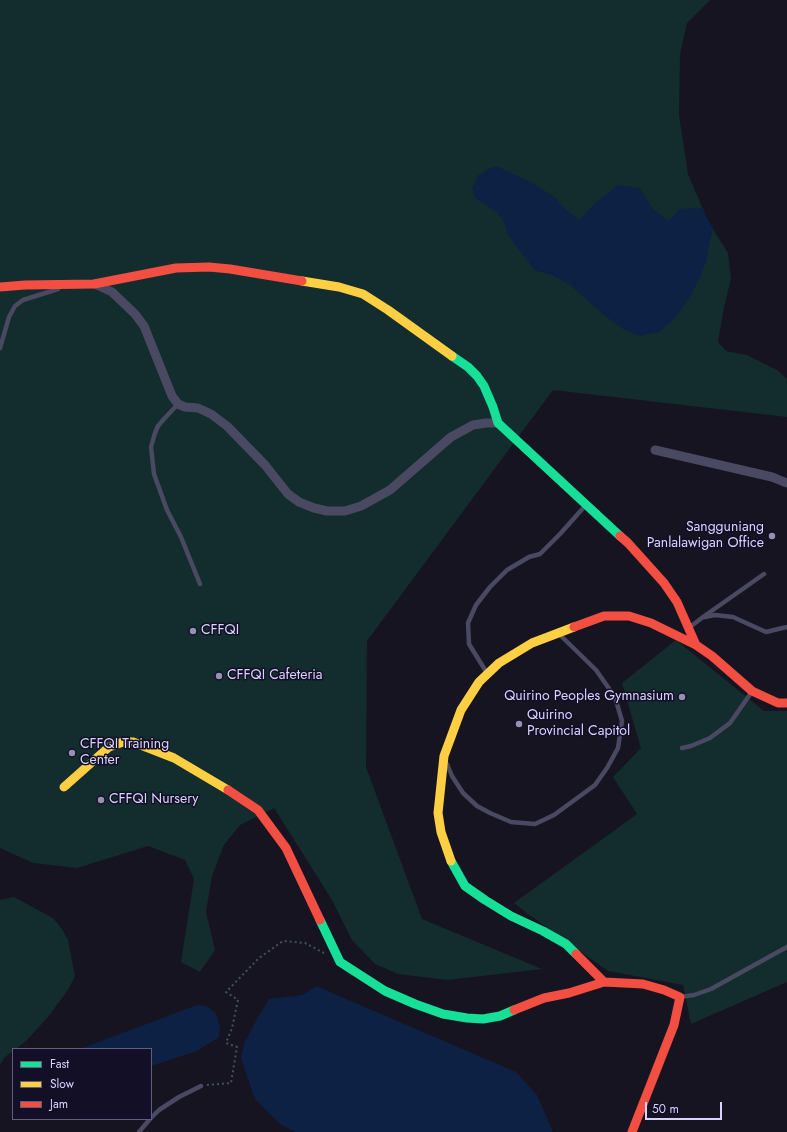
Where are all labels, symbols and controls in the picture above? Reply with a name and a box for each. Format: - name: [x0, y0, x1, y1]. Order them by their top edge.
- place label: Sangguniang Panlalawigan Office: [647, 520, 764, 552]
- marker: Sangguniang Panlalawigan Office: [767, 531, 777, 541]
- place label: CFFQI: [201, 623, 239, 639]
- marker: CFFQI: [188, 626, 198, 636]
- place label: CFFQI Cafeteria: [227, 668, 323, 684]
- marker: CFFQI Cafeteria: [214, 671, 224, 681]
- place label: Quirino Peoples Gymnasium: [504, 689, 674, 705]
- marker: Quirino Peoples Gymnasium: [677, 692, 687, 702]
- place label: Quirino Provincial Capitol: [527, 708, 630, 740]
- marker: Quirino Provincial Capitol: [514, 719, 524, 729]
- place label: CFFQI Training Center: [80, 737, 169, 770]
- marker: CFFQI Training Center: [67, 748, 77, 758]
- place label: CFFQI Nursery: [109, 792, 199, 808]
- marker: CFFQI Nursery: [96, 795, 106, 805]
- legend: [12, 1048, 152, 1120]
- text: Fast: [50, 1055, 69, 1073]
- text: Slow: [50, 1075, 74, 1093]
- scale bar: [647, 1094, 724, 1120]
- text: Jam: [50, 1095, 68, 1113]
- text: 50 m: [652, 1100, 679, 1118]

